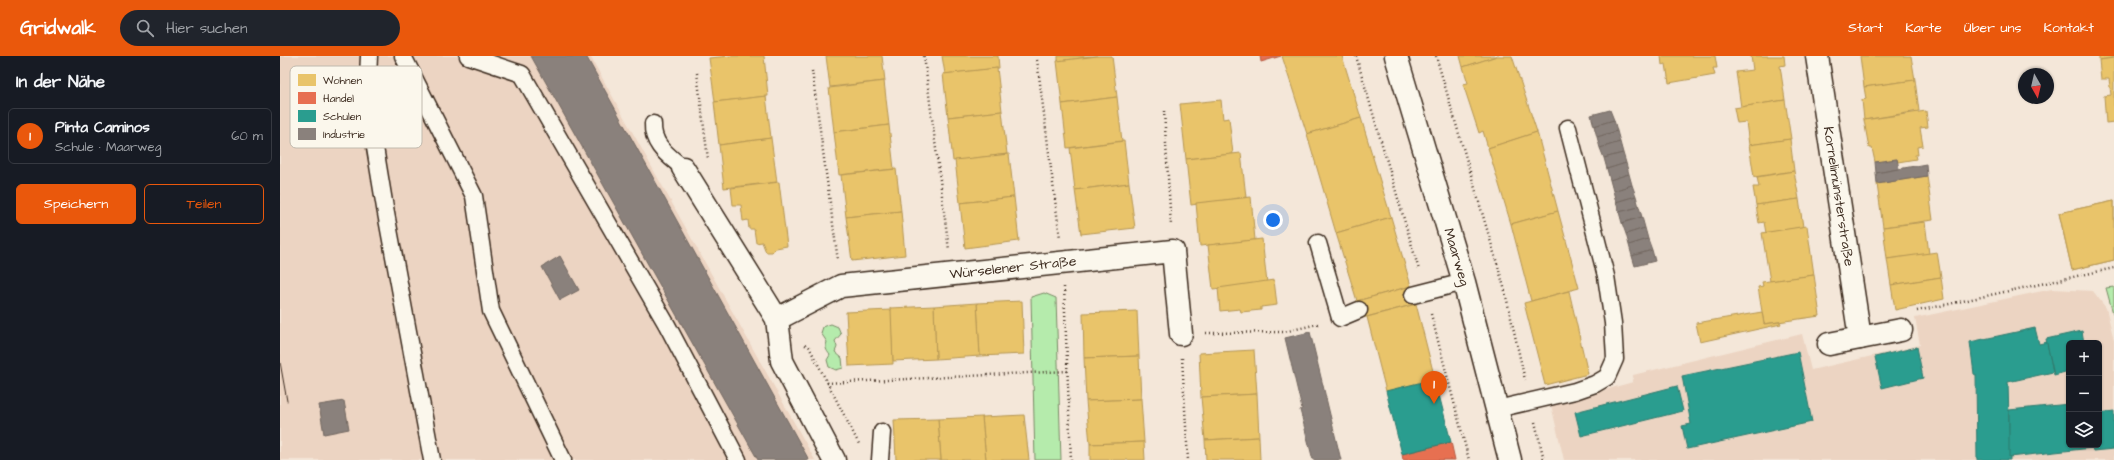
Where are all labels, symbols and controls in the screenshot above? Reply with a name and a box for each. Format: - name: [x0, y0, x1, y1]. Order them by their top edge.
- search box: [120, 10, 400, 46]
- text: Gridwalk: [20, 15, 96, 42]
- icon: search: [134, 17, 156, 39]
- text: Hier suchen: [166, 18, 247, 39]
- text: Start: [1848, 18, 1883, 38]
- text: Karte: [1905, 18, 1942, 38]
- text: Über uns: [1964, 18, 2022, 38]
- text: Kontakt: [2044, 18, 2094, 38]
- legend: [290, 66, 422, 148]
- north arrow: [2018, 68, 2054, 104]
- text: In der Nähe: [16, 70, 105, 94]
- text: Wohnen: [323, 73, 362, 88]
- text: Handel: [323, 91, 354, 106]
- text: Schulen: [323, 109, 362, 124]
- text: Pinta Caminos: [55, 117, 150, 138]
- street label: Kornelimünsterstraße: [1818, 125, 1859, 268]
- text: 1: [29, 127, 31, 145]
- text: 60 m: [231, 127, 263, 145]
- text: Industrie: [323, 127, 365, 142]
- text: Schule · Maarweg: [55, 138, 161, 156]
- button: Speichern: [16, 184, 136, 224]
- button: Teilen: [144, 184, 264, 224]
- your location: [1263, 210, 1283, 230]
- street label: Maarweg: [1438, 226, 1475, 288]
- street label: Würselener Straße: [949, 251, 1078, 284]
- map controls: [2066, 340, 2102, 448]
- button: +: [2066, 340, 2102, 376]
- pin: 1: [1421, 371, 1447, 404]
- button: −: [2066, 376, 2102, 412]
- button: layers: [2066, 412, 2102, 448]

